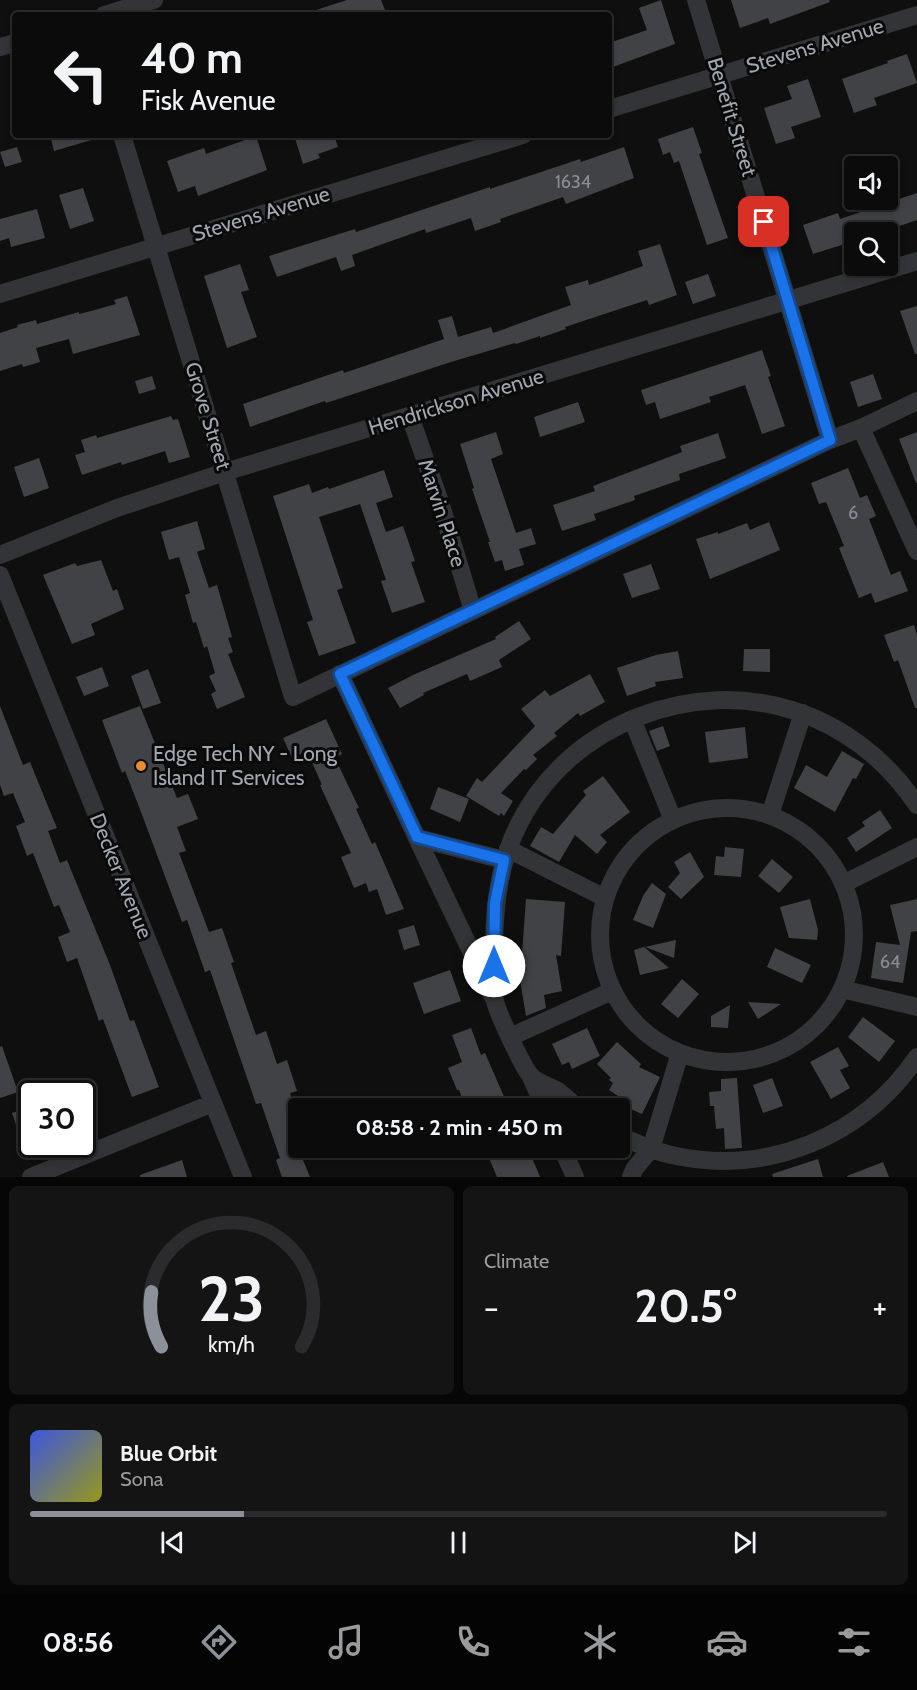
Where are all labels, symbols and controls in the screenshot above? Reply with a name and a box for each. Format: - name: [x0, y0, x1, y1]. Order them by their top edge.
- street label: Stevens Avenue: [743, 13, 887, 78]
- text: 40 m: [141, 32, 243, 84]
- icon: left: [42, 36, 120, 114]
- street label: Benefit Street: [703, 54, 762, 179]
- text: Fisk Avenue: [141, 84, 276, 117]
- map controls: [844, 156, 898, 276]
- button: sound: [844, 156, 898, 210]
- house number: 1634: [555, 171, 591, 193]
- street label: Stevens Avenue: [189, 181, 333, 246]
- pin: [738, 196, 789, 247]
- icon: arrive: [747, 205, 780, 238]
- button: search: [844, 222, 898, 276]
- street label: Grove Street: [180, 359, 237, 473]
- street label: Hendrickson Avenue: [365, 363, 547, 440]
- street label: Marvin Place: [413, 456, 472, 570]
- house number: 6: [848, 502, 858, 524]
- place label: Edge Tech NY - Long Island IT Services: [153, 741, 337, 790]
- marker: Edge Tech NY - Long Island IT Services: [134, 759, 148, 773]
- street label: Decker Avenue: [85, 809, 158, 942]
- position arrow: [462, 934, 526, 998]
- house number: 64: [880, 951, 900, 973]
- speed limit sign: 30: [18, 1080, 96, 1158]
- text: 08:58 · 2 min · 450 m: [355, 1114, 563, 1141]
- text: Climate: [484, 1249, 549, 1273]
- text: 23: [198, 1261, 265, 1337]
- text: 20.5°: [634, 1279, 737, 1333]
- text: −: [484, 1287, 499, 1327]
- text: +: [872, 1287, 887, 1327]
- text: km/h: [208, 1332, 255, 1358]
- text: Blue Orbit: [120, 1440, 217, 1467]
- text: Sona: [120, 1467, 163, 1491]
- icon: previous: [156, 1526, 189, 1559]
- icon: pause: [442, 1526, 475, 1559]
- icon: next: [728, 1526, 761, 1559]
- icon: directions: [198, 1621, 240, 1663]
- icon: music: [325, 1621, 367, 1663]
- icon: phone: [452, 1621, 494, 1663]
- icon: climate: [579, 1621, 621, 1663]
- icon: car: [706, 1621, 748, 1663]
- icon: filters: [833, 1621, 875, 1663]
- text: 08:56: [42, 1626, 113, 1659]

